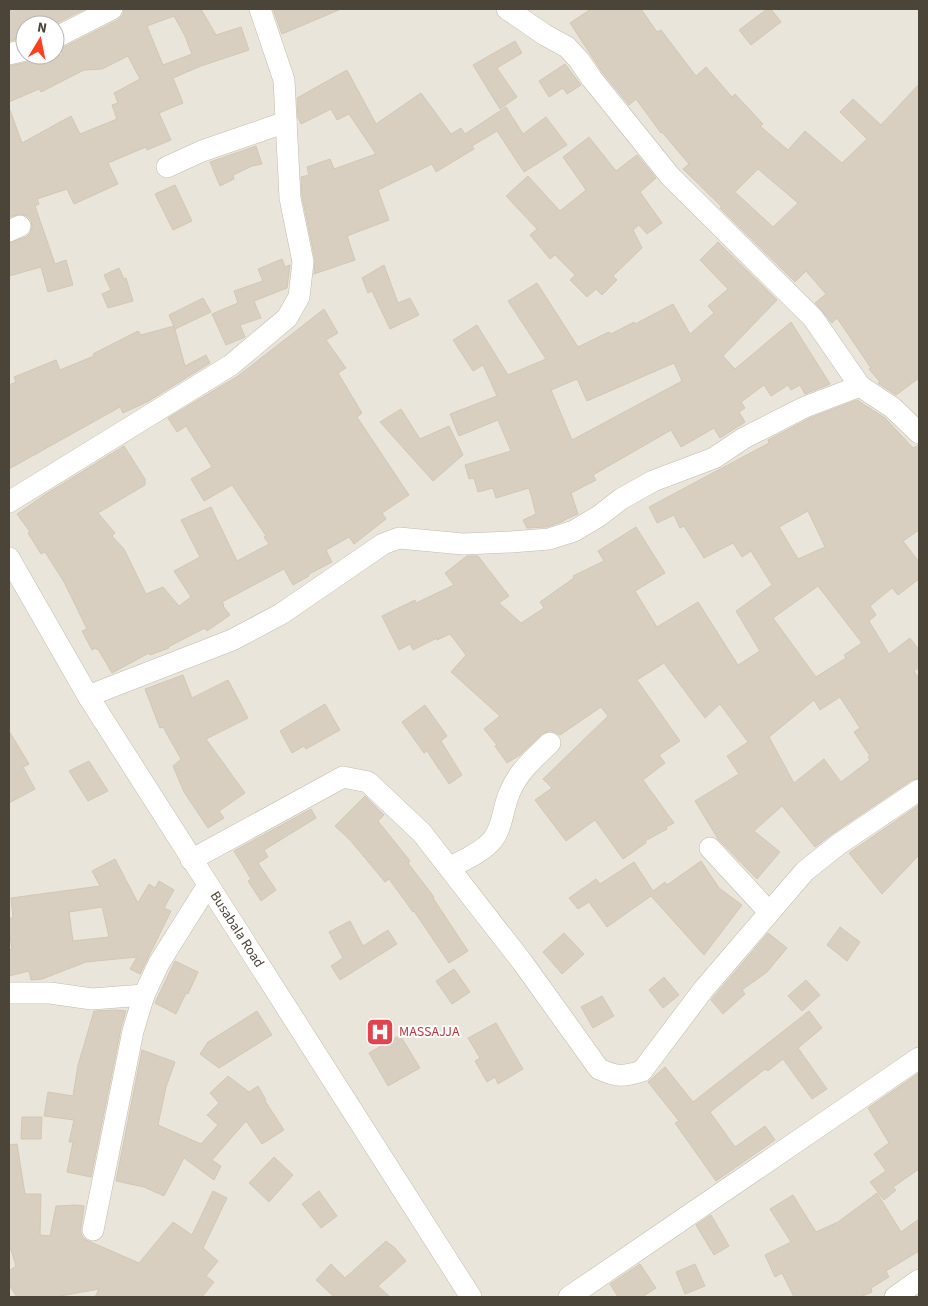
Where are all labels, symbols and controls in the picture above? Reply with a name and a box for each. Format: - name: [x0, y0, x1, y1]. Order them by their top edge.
- north arrow: [15, 15, 65, 65]
- text: N: [36, 18, 48, 39]
- street label: Busabala Road: [205, 888, 269, 972]
- hospital icon: MASSAJJA: [365, 1017, 395, 1047]
- place label: MASSAJJA: [399, 1022, 460, 1042]

